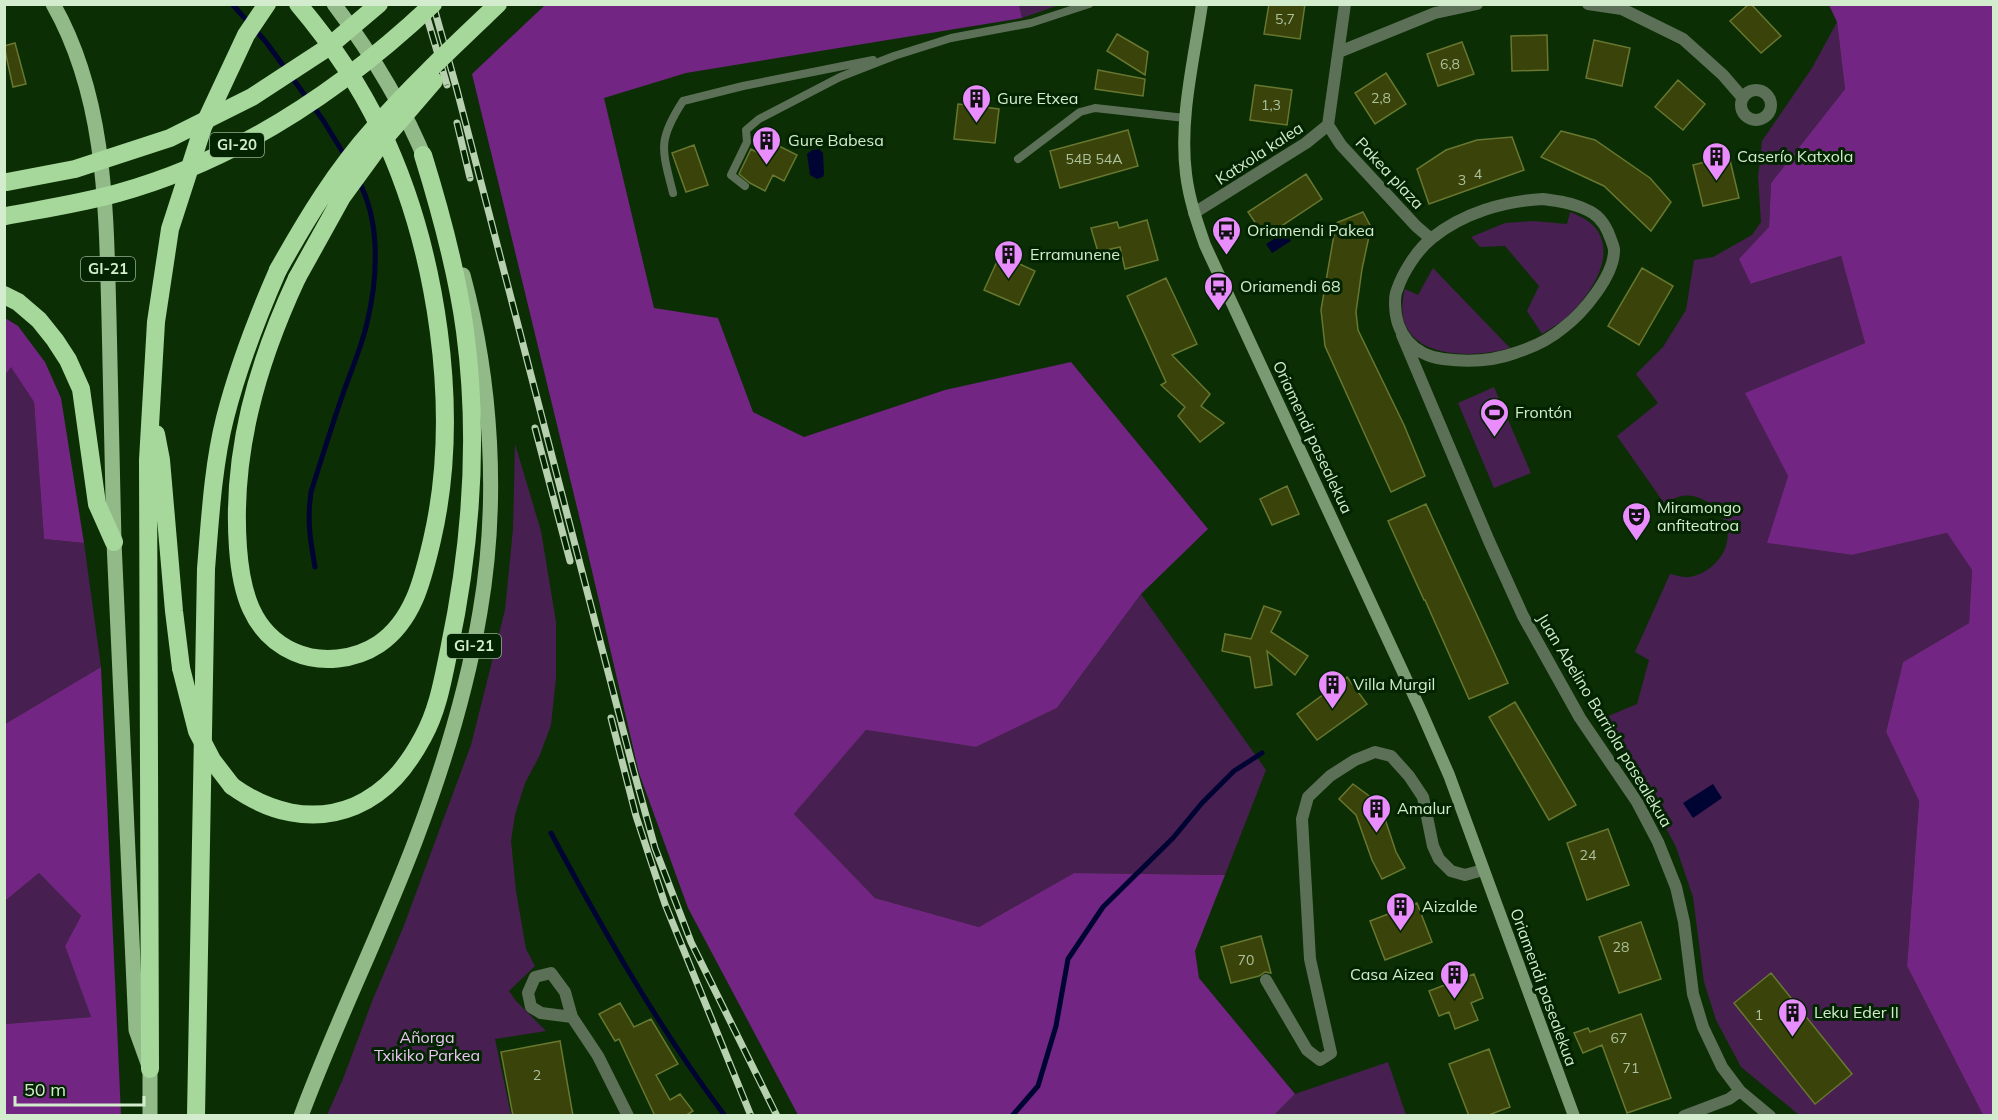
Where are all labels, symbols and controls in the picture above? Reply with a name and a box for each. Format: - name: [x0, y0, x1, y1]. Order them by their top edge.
- house number: 5,7: [1275, 10, 1295, 28]
- house number: 6,8: [1440, 55, 1460, 73]
- building icon: Gure Etxea: [960, 82, 992, 124]
- place label: Gure Etxea: [997, 88, 1078, 108]
- house number: 2,8: [1371, 89, 1391, 107]
- house number: 1,3: [1261, 96, 1281, 114]
- street label: Katxola kalea: [1211, 117, 1307, 189]
- building icon: Gure Babesa: [751, 124, 783, 166]
- place label: Gure Babesa: [788, 130, 884, 150]
- road number: GI-20: [210, 133, 264, 157]
- street label: Pakea plaza: [1352, 133, 1428, 213]
- building icon: Caserío Katxola: [1700, 140, 1732, 182]
- place label: Caserío Katxola: [1737, 146, 1853, 166]
- house number: 54B 54A: [1065, 150, 1123, 168]
- house number: 4: [1474, 165, 1483, 183]
- house number: 3: [1458, 171, 1466, 189]
- bus stop icon: Oriamendi Pakea: [1210, 214, 1242, 256]
- place label: Oriamendi Pakea: [1247, 220, 1374, 240]
- building icon: Erramunene: [993, 238, 1025, 280]
- place label: Erramunene: [1030, 244, 1120, 264]
- road number: GI-21: [81, 257, 135, 281]
- bus stop icon: Oriamendi 68: [1203, 270, 1235, 312]
- place label: Oriamendi 68: [1240, 276, 1340, 296]
- street label: Oriamendi pasealekua: [1269, 357, 1357, 517]
- sports icon: Frontón: [1478, 396, 1510, 438]
- place label: Frontón: [1515, 402, 1572, 422]
- place label: Miramongo anfiteatroa: [1657, 497, 1741, 535]
- theatre icon: Miramongo anfiteatroa: [1620, 500, 1652, 542]
- street label: Juan Abelino Barriola pasealekua: [1533, 610, 1677, 830]
- road number: GI-21: [447, 634, 501, 658]
- building icon: Villa Murgil: [1316, 668, 1348, 710]
- place label: Villa Murgil: [1353, 674, 1435, 694]
- building icon: Amalur: [1360, 792, 1392, 834]
- place label: Amalur: [1397, 798, 1451, 818]
- house number: 24: [1580, 846, 1597, 864]
- building icon: Aizalde: [1385, 890, 1417, 932]
- place label: Aizalde: [1422, 896, 1478, 916]
- street label: Oriamendi pasealekua: [1506, 905, 1582, 1069]
- house number: 28: [1613, 938, 1629, 956]
- house number: 70: [1238, 951, 1254, 969]
- building icon: Casa Aizea: [1439, 958, 1471, 1000]
- place label: Casa Aizea: [1350, 964, 1434, 984]
- building icon: Leku Eder II: [1777, 996, 1809, 1038]
- place label: Leku Eder II: [1814, 1002, 1899, 1022]
- house number: 1: [1755, 1006, 1763, 1024]
- park label: Añorga Txikiko Parkea: [374, 1027, 480, 1065]
- house number: 67: [1611, 1029, 1627, 1047]
- house number: 71: [1623, 1059, 1639, 1077]
- house number: 2: [533, 1066, 541, 1084]
- scale bar: [15, 1069, 144, 1107]
- text: 50 m: [24, 1078, 66, 1101]

